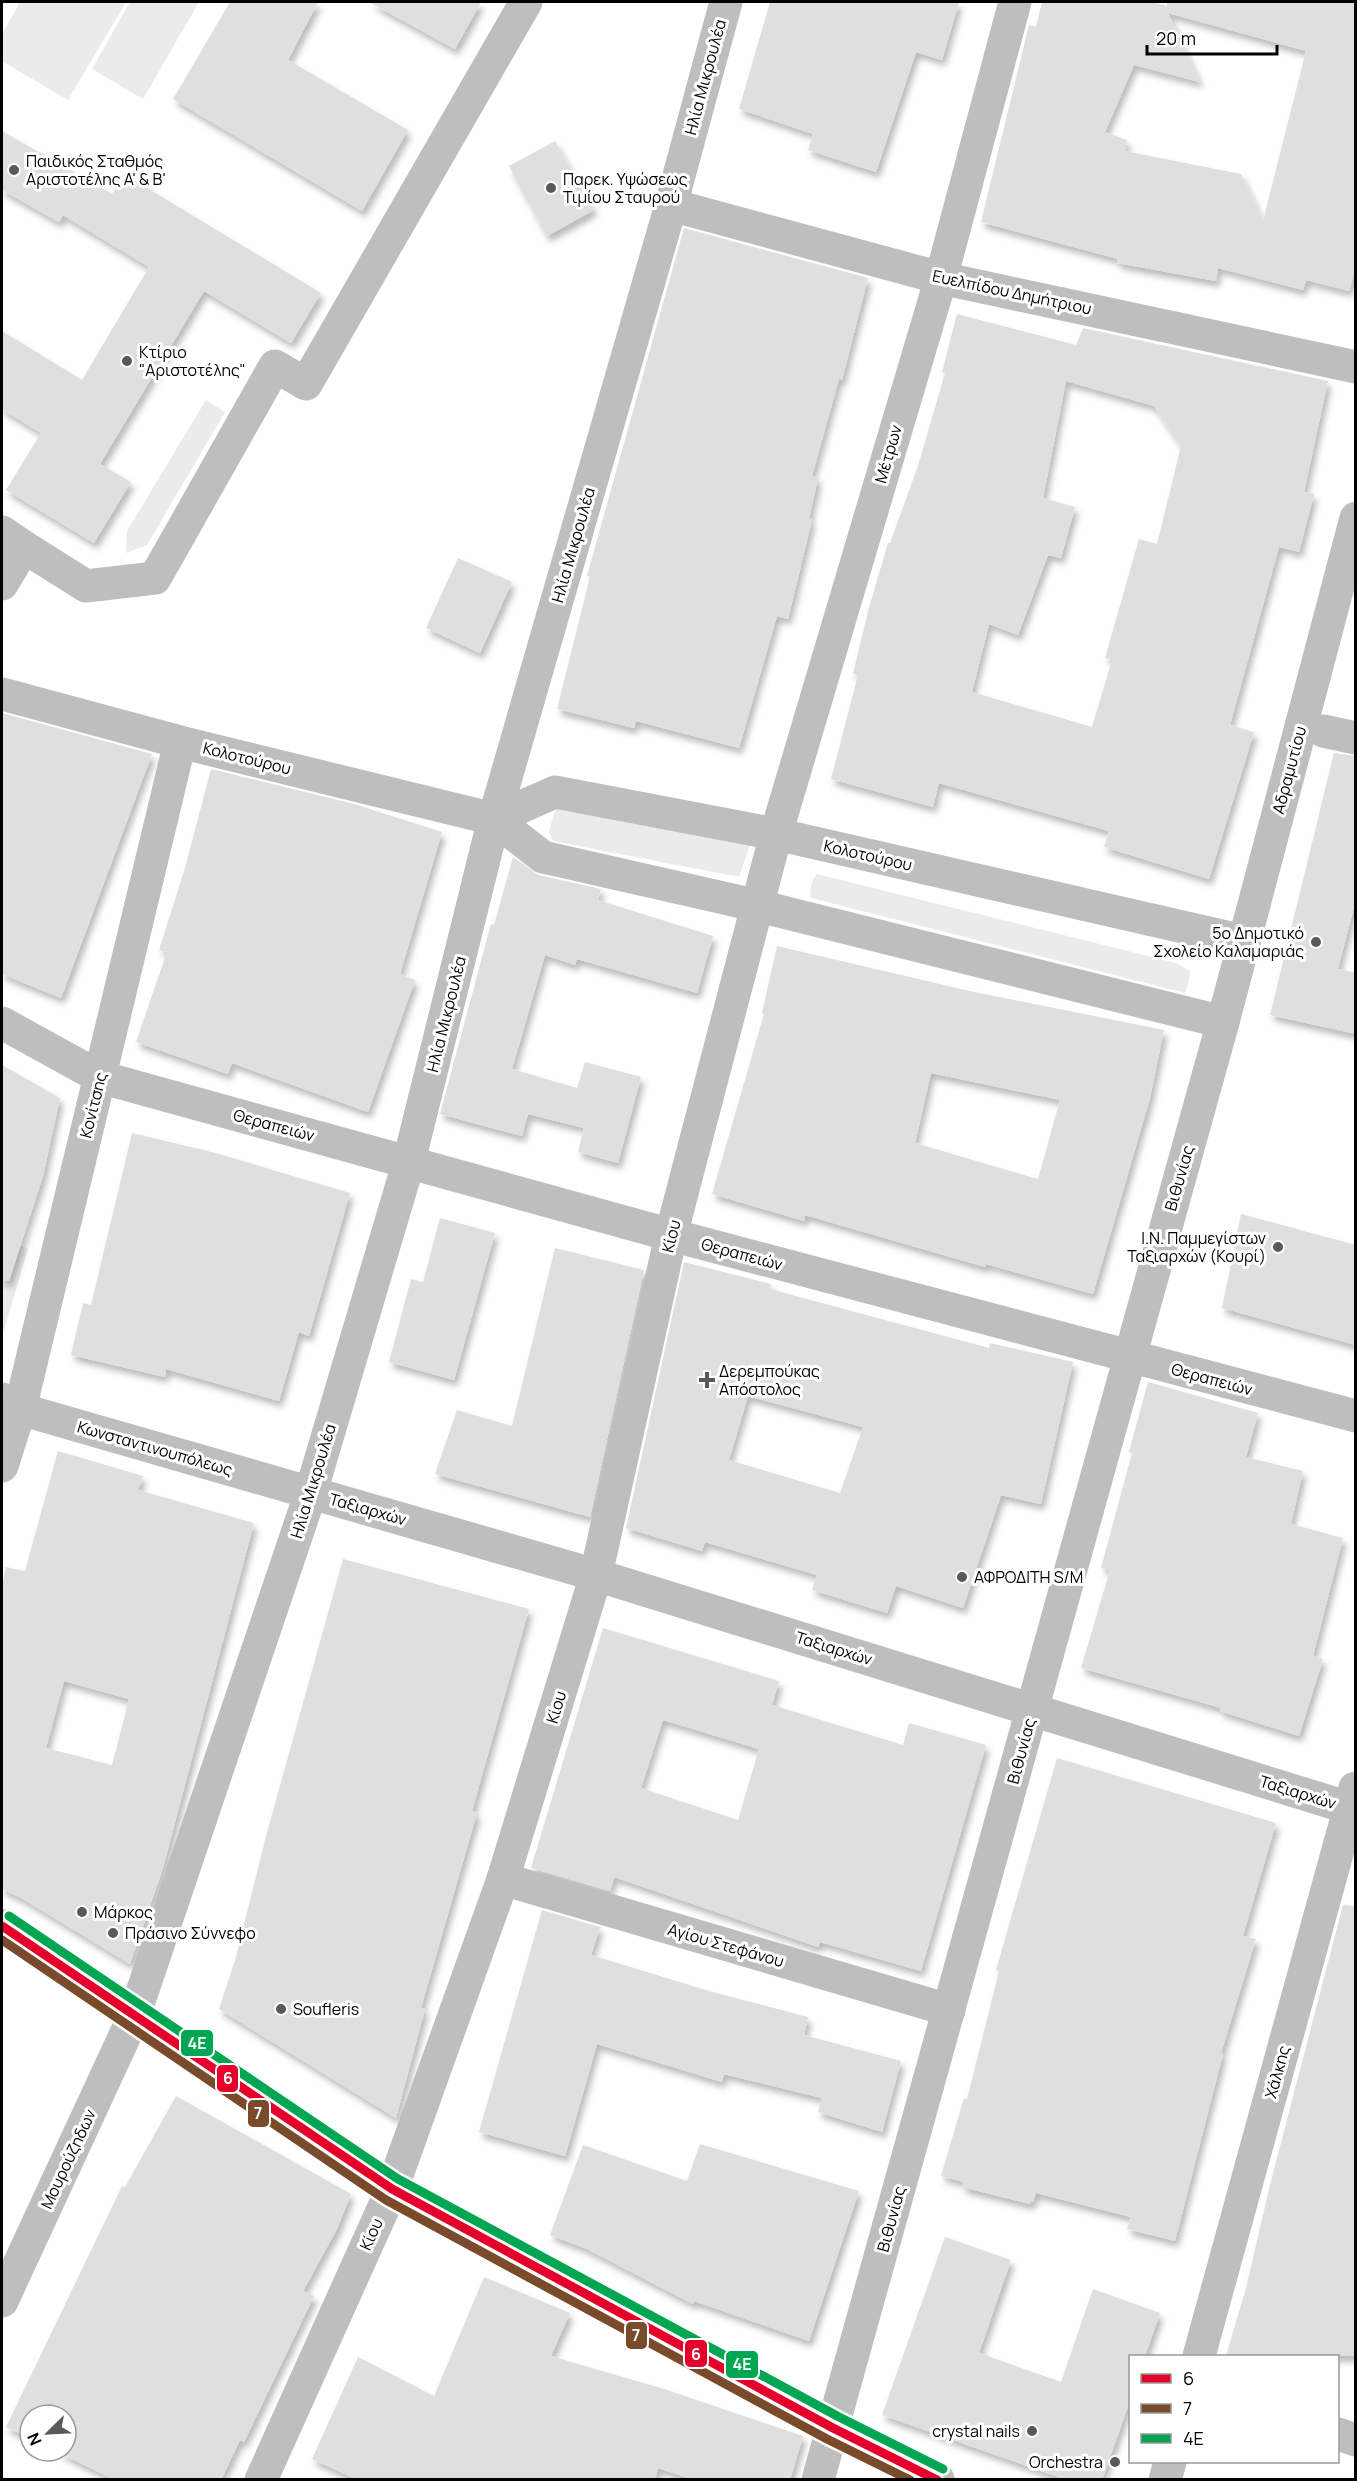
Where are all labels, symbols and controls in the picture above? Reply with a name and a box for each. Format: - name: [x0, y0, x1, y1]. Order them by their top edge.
- street label: Ηλία Μικρουλέα: [679, 17, 731, 137]
- scale bar: [1147, 18, 1278, 56]
- text: 20 m: [1156, 26, 1196, 50]
- place label: Παιδικός Σταθμός Αριστοτέλης Α' & Β': [26, 150, 166, 190]
- marker: Παιδικός Σταθμός Αριστοτέλης Α' & Β': [7, 163, 21, 177]
- place label: Παρεκ. Υψώσεως Τιμίου Σταυρού: [563, 168, 688, 208]
- marker: Παρεκ. Υψώσεως Τιμίου Σταυρού: [544, 181, 558, 195]
- street label: Ευελπίδου Δημήτριου: [930, 264, 1094, 320]
- place label: Κτίριο "Αριστοτέλης": [139, 341, 246, 381]
- marker: Κτίριο "Αριστοτέλης": [120, 354, 134, 368]
- street label: Μέτρων: [869, 422, 907, 486]
- street label: Ηλία Μικρουλέα: [546, 485, 600, 605]
- street label: Αδραμυτίου: [1267, 724, 1311, 816]
- street label: Κολοτούρου: [201, 736, 293, 780]
- street label: Κολοτούρου: [822, 834, 914, 876]
- place label: 5ο Δημοτικό Σχολείο Καλαμαριάς: [1153, 922, 1304, 962]
- marker: 5ο Δημοτικό Σχολείο Καλαμαριάς: [1309, 935, 1323, 949]
- street label: Ηλία Μικρουλέα: [421, 954, 471, 1074]
- street label: Κονίτσης: [74, 1070, 112, 1140]
- street label: Θεραπειών: [231, 1104, 317, 1146]
- street label: Βιθυνίας: [1159, 1143, 1199, 1213]
- street label: Κίου: [656, 1217, 686, 1255]
- place label: Ι.Ν. Παμμεγίστων Ταξιαρχών (Κουρί): [1127, 1227, 1266, 1267]
- street label: Θεραπειών: [699, 1233, 785, 1275]
- marker: Ι.Ν. Παμμεγίστων Ταξιαρχών (Κουρί): [1271, 1240, 1285, 1254]
- street label: Θεραπειών: [1169, 1358, 1255, 1400]
- place label: Δερεμπούκας Απόστολος: [719, 1360, 820, 1400]
- marker: Δερεμπούκας Απόστολος: [700, 1373, 714, 1387]
- street label: Κωνσταντινουπόλεως: [75, 1415, 235, 1481]
- street label: Ηλία Μικρουλέα: [285, 1421, 341, 1541]
- street label: Ταξιαρχών: [327, 1488, 409, 1530]
- place label: ΑΦΡΟΔΙΤΗ S/M: [974, 1566, 1083, 1588]
- marker: ΑΦΡΟΔΙΤΗ S/M: [955, 1570, 969, 1584]
- street label: Ταξιαρχών: [793, 1626, 875, 1670]
- street label: Κίου: [541, 1688, 571, 1726]
- street label: Βιθυνίας: [1002, 1716, 1040, 1786]
- street label: Ταξιαρχών: [1257, 1770, 1339, 1814]
- place label: Μάρκος: [94, 1901, 153, 1923]
- marker: Μάρκος: [75, 1905, 89, 1919]
- street label: Αγίου Στεφάνου: [665, 1918, 787, 1972]
- place label: Πράσινο Σύννεφο: [125, 1922, 256, 1944]
- marker: Πράσινο Σύννεφο: [106, 1926, 120, 1940]
- place label: Soufleris: [293, 1998, 359, 2020]
- marker: Soufleris: [274, 2002, 288, 2016]
- line badge: 4Ε: [180, 2029, 214, 2057]
- text: 4Ε: [187, 2032, 207, 2054]
- street label: Χάλκης: [1259, 2043, 1295, 2101]
- line badge: 6: [216, 2064, 239, 2093]
- text: 6: [223, 2067, 233, 2089]
- line badge: 7: [247, 2099, 270, 2128]
- text: 7: [254, 2102, 262, 2124]
- street label: Μουρούζηδων: [35, 2106, 101, 2212]
- street label: Βιθυνίας: [872, 2184, 910, 2254]
- street label: Κίου: [354, 2214, 388, 2254]
- line badge: 7: [625, 2321, 648, 2350]
- text: 7: [632, 2324, 640, 2346]
- line badge: 6: [684, 2339, 708, 2368]
- text: 6: [691, 2343, 701, 2365]
- line badge: 4Ε: [725, 2350, 759, 2379]
- text: 4Ε: [732, 2353, 752, 2375]
- legend: [1129, 2355, 1339, 2463]
- text: 6: [1183, 2366, 1194, 2390]
- text: 7: [1183, 2396, 1192, 2420]
- north arrow: [18, 2403, 78, 2463]
- place label: crystal nails: [932, 2420, 1020, 2442]
- marker: crystal nails: [1025, 2424, 1039, 2438]
- text: 4Ε: [1183, 2426, 1204, 2450]
- text: N: [22, 2429, 47, 2449]
- place label: Orchestra: [1029, 2451, 1103, 2473]
- marker: Orchestra: [1108, 2455, 1122, 2469]

